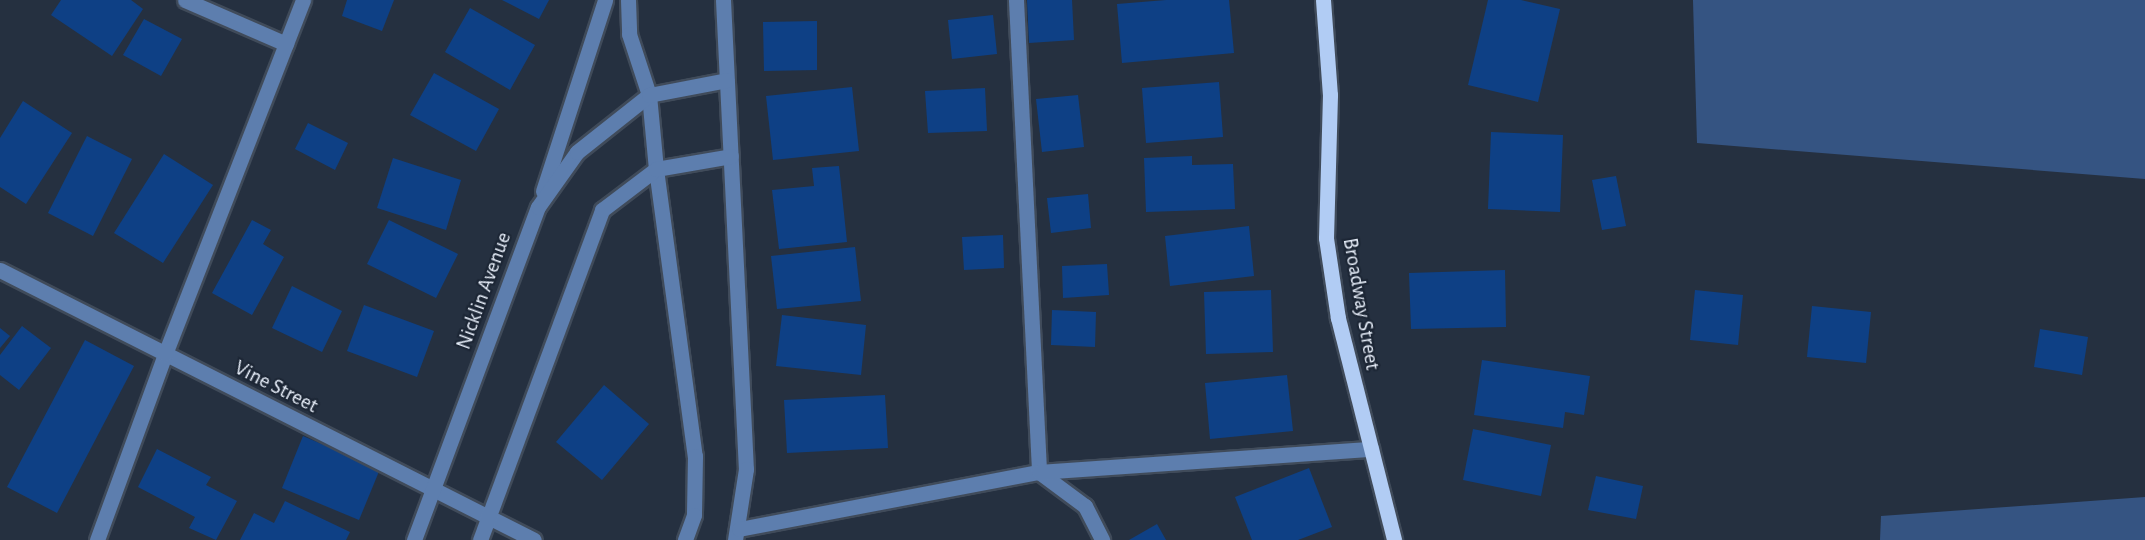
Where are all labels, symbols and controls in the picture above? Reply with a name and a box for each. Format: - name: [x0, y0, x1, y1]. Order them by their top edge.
- street label: Nicklin Avenue: [451, 229, 517, 353]
- street label: Broadway Street: [1337, 236, 1385, 372]
- street label: Vine Street: [230, 355, 322, 419]

